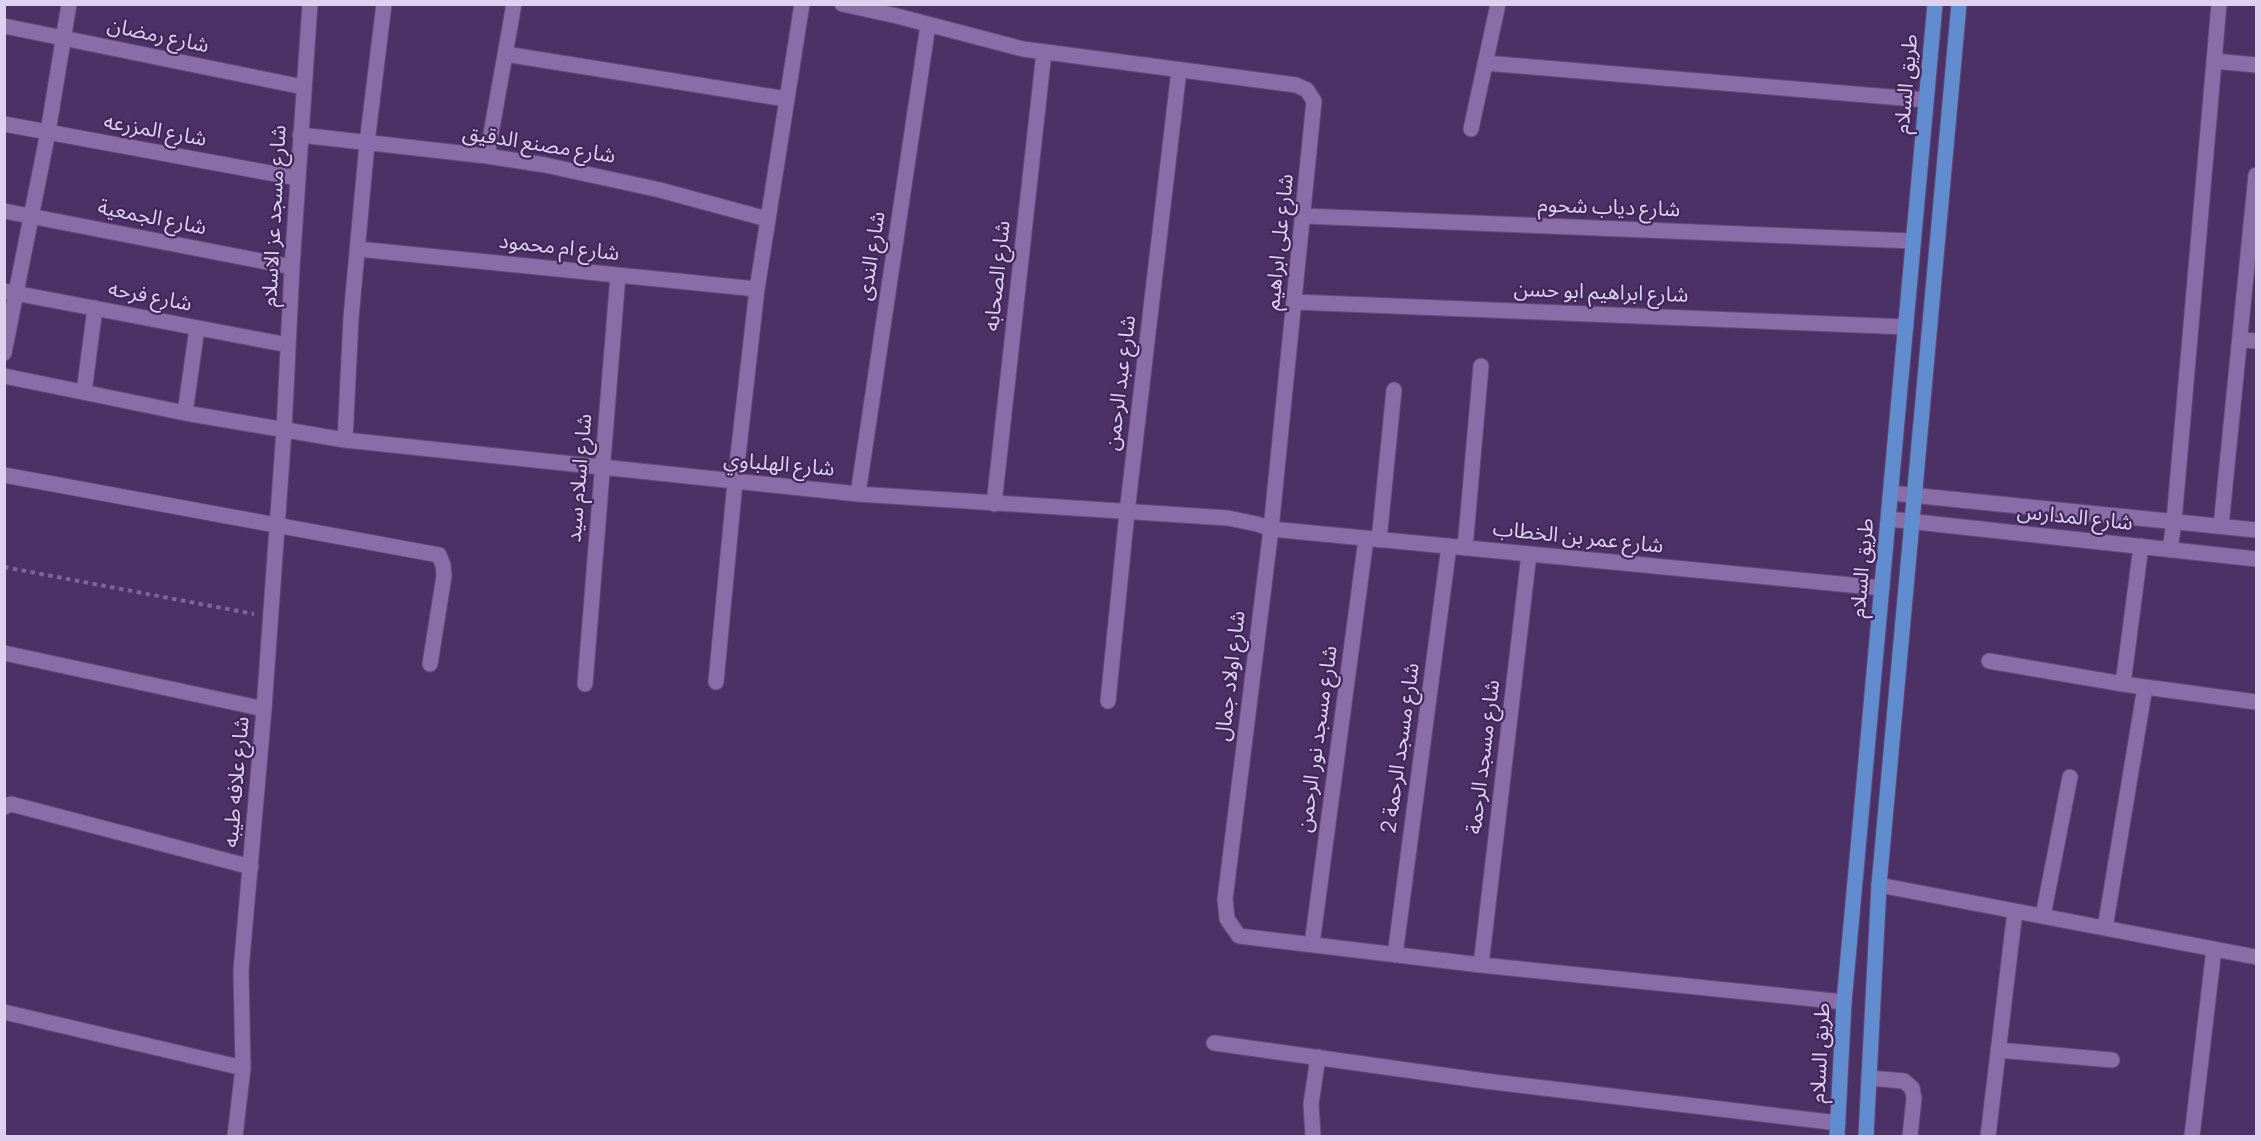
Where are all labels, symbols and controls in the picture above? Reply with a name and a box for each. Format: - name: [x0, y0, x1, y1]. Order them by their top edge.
- street label: شارع رمضان: [105, 13, 211, 59]
- street label: طريق السلام: [1890, 33, 1924, 135]
- street label: شارع المزرعه: [102, 110, 208, 152]
- street label: شارع مصنع الدقيق: [461, 120, 617, 170]
- street label: شارع مسجد عز الاسلام: [258, 124, 292, 308]
- street label: شارع على ابراهيم: [1260, 173, 1300, 311]
- street label: شارع دياب شحوم: [1537, 193, 1681, 223]
- street label: شارع الجمعية: [96, 195, 208, 241]
- street label: شارع الندى: [853, 210, 891, 302]
- street label: شارع الصحابه: [980, 220, 1016, 332]
- street label: شارع ام محمود: [498, 229, 620, 267]
- street label: شارع فرحه: [106, 277, 194, 317]
- street label: شارع ابراهيم ابو حسن: [1513, 277, 1689, 309]
- street label: شارع عبد الرحمن: [1100, 314, 1142, 452]
- street label: شارع اسلام سيد: [562, 413, 598, 543]
- street label: شارع الهلباوي: [723, 448, 835, 482]
- street label: شارع المدارس: [2016, 499, 2134, 537]
- street label: شارع عمر بن الخطاب: [1492, 517, 1664, 559]
- street label: طريق السلام: [1846, 517, 1880, 619]
- street label: شارع اولاد جمال: [1211, 609, 1251, 743]
- street label: شارع مسجد نور الرحمن: [1292, 644, 1344, 834]
- street label: شارع مسجد الرحمة 2: [1377, 661, 1425, 835]
- street label: شارع مسجد الرحمة: [1462, 678, 1506, 836]
- street label: شارع علافه طيبه: [219, 715, 255, 849]
- street label: طريق السلام: [1806, 1002, 1836, 1104]

